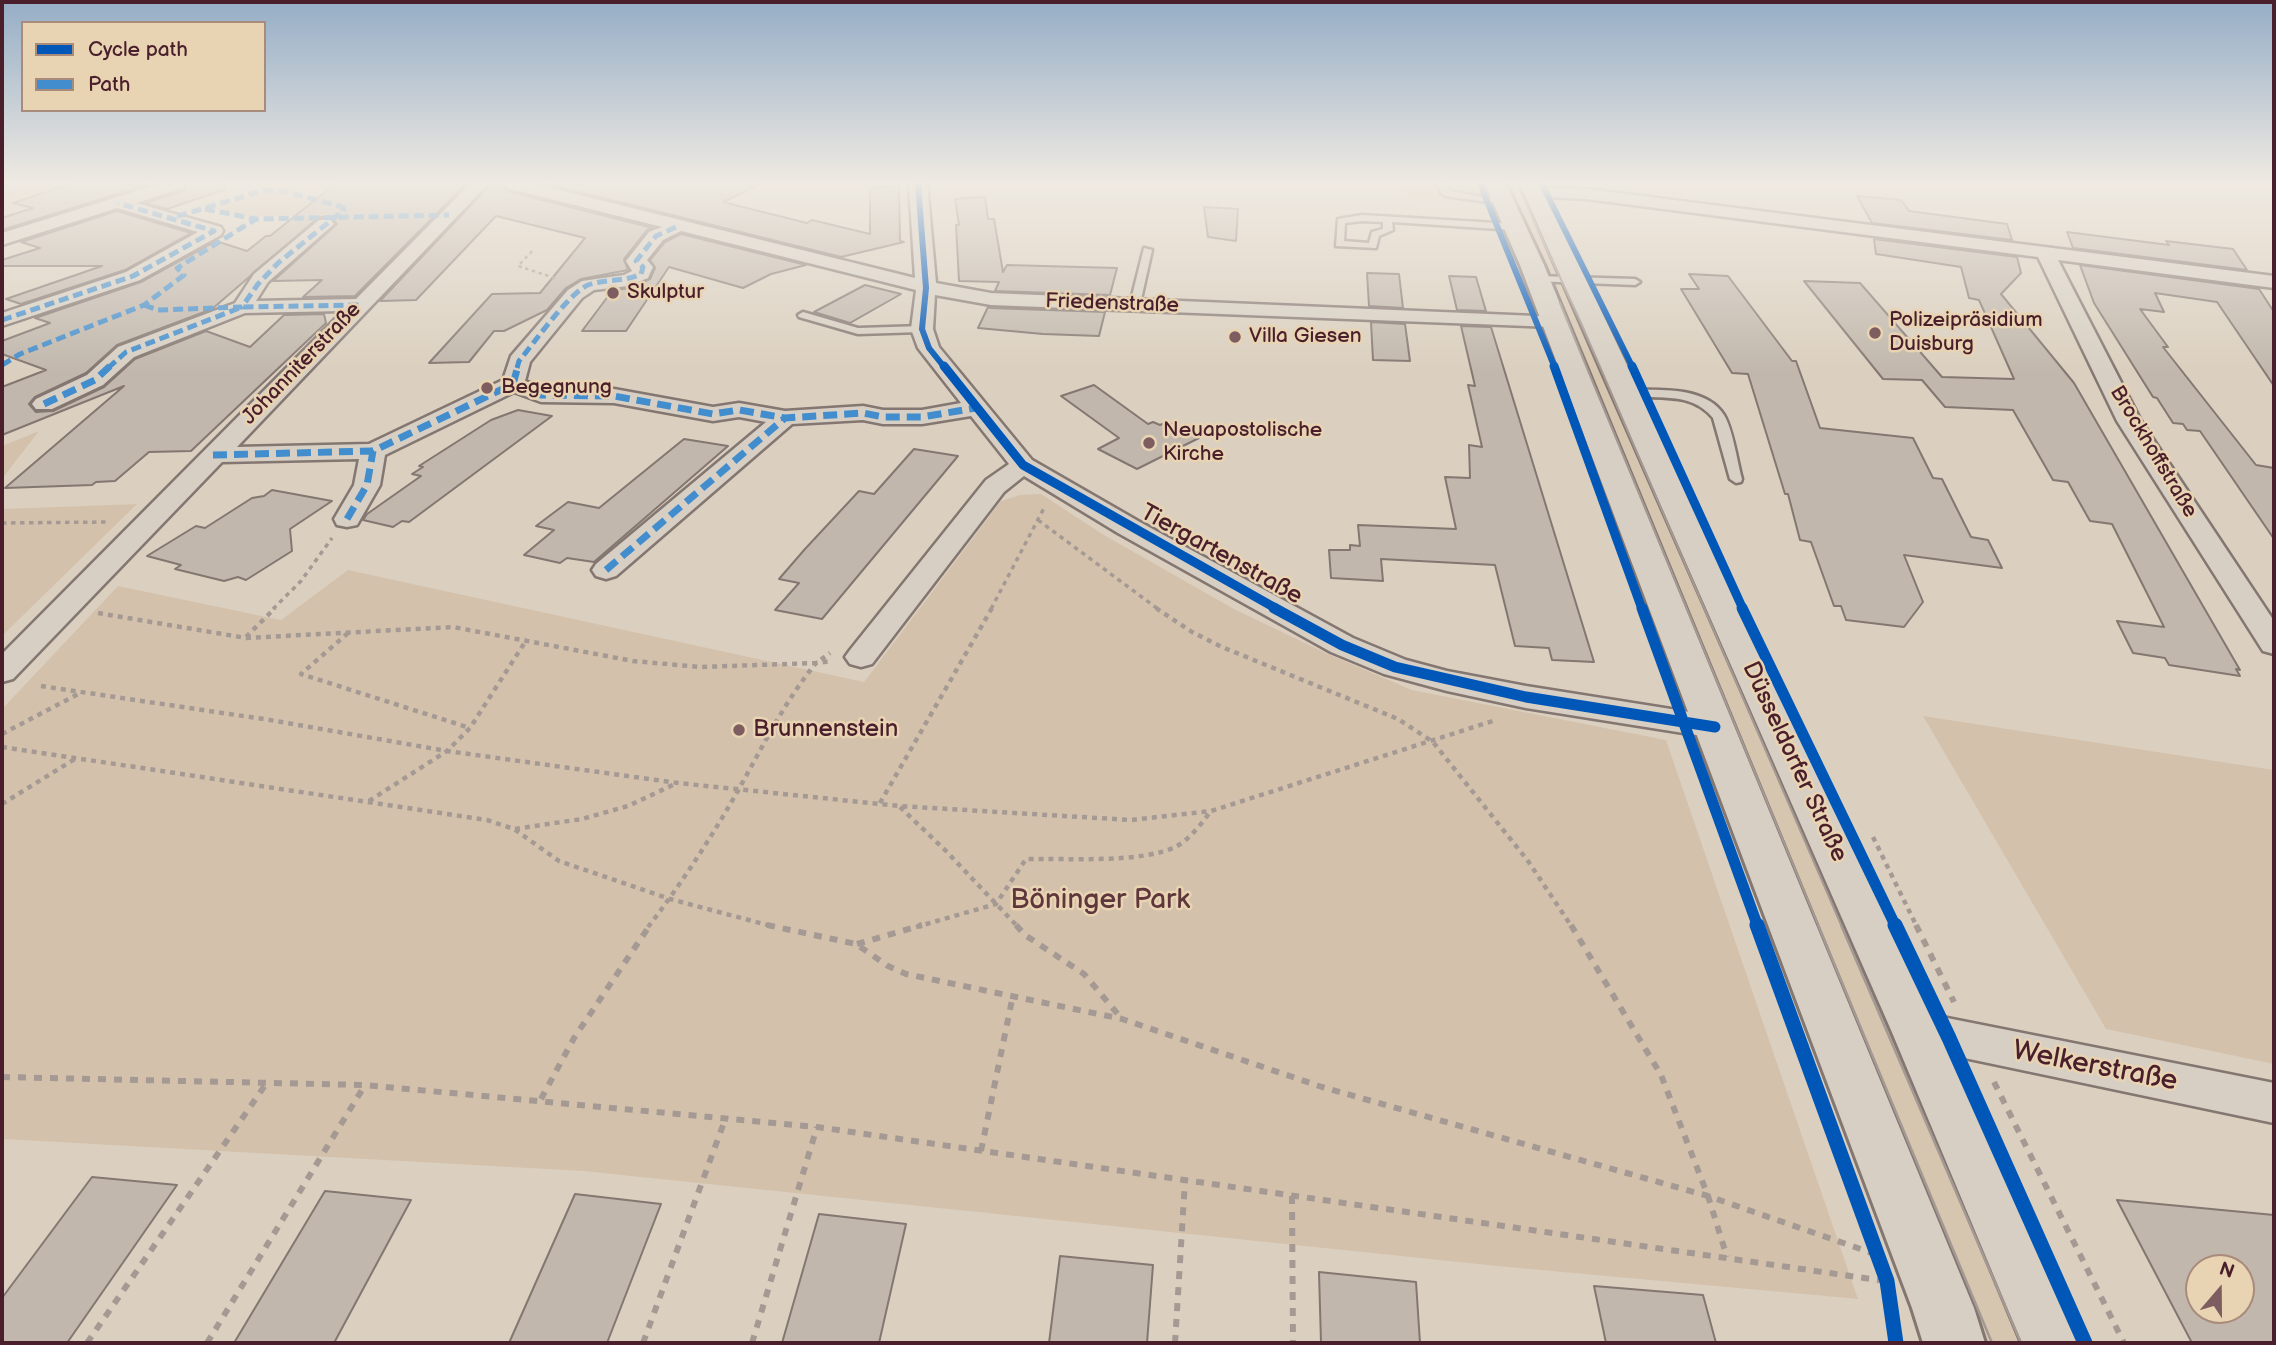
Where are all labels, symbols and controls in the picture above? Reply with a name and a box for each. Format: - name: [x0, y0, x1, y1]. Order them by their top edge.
- legend: [21, 21, 266, 112]
- text: Cycle path: [88, 37, 188, 62]
- text: Path: [88, 72, 130, 97]
- place label: Skulptur: [627, 280, 704, 306]
- marker: Skulptur: [605, 285, 621, 301]
- street label: Friedenstraße: [1045, 289, 1179, 319]
- street label: Johanniterstraße: [237, 298, 367, 430]
- place label: Polizeipräsidium Duisburg: [1889, 308, 2043, 358]
- place label: Villa Giesen: [1249, 324, 1361, 350]
- marker: Polizeipräsidium Duisburg: [1867, 325, 1883, 341]
- marker: Villa Giesen: [1227, 329, 1243, 345]
- place label: Begegnung: [501, 375, 612, 401]
- marker: Begegnung: [479, 380, 495, 396]
- street label: Brockhoffstraße: [2104, 382, 2202, 522]
- place label: Neuapostolische Kirche: [1163, 418, 1322, 468]
- marker: Neuapostolische Kirche: [1141, 435, 1157, 451]
- street label: Tiergartenstraße: [1135, 499, 1307, 611]
- street label: Düsseldorfer Straße: [1735, 657, 1853, 867]
- place label: Brunnenstein: [753, 716, 898, 744]
- marker: Brunnenstein: [731, 722, 747, 738]
- park label: Böninger Park: [1010, 884, 1190, 918]
- street label: Welkerstraße: [2010, 1035, 2180, 1099]
- north arrow: [2185, 1254, 2255, 1324]
- text: N: [2216, 1257, 2237, 1284]

